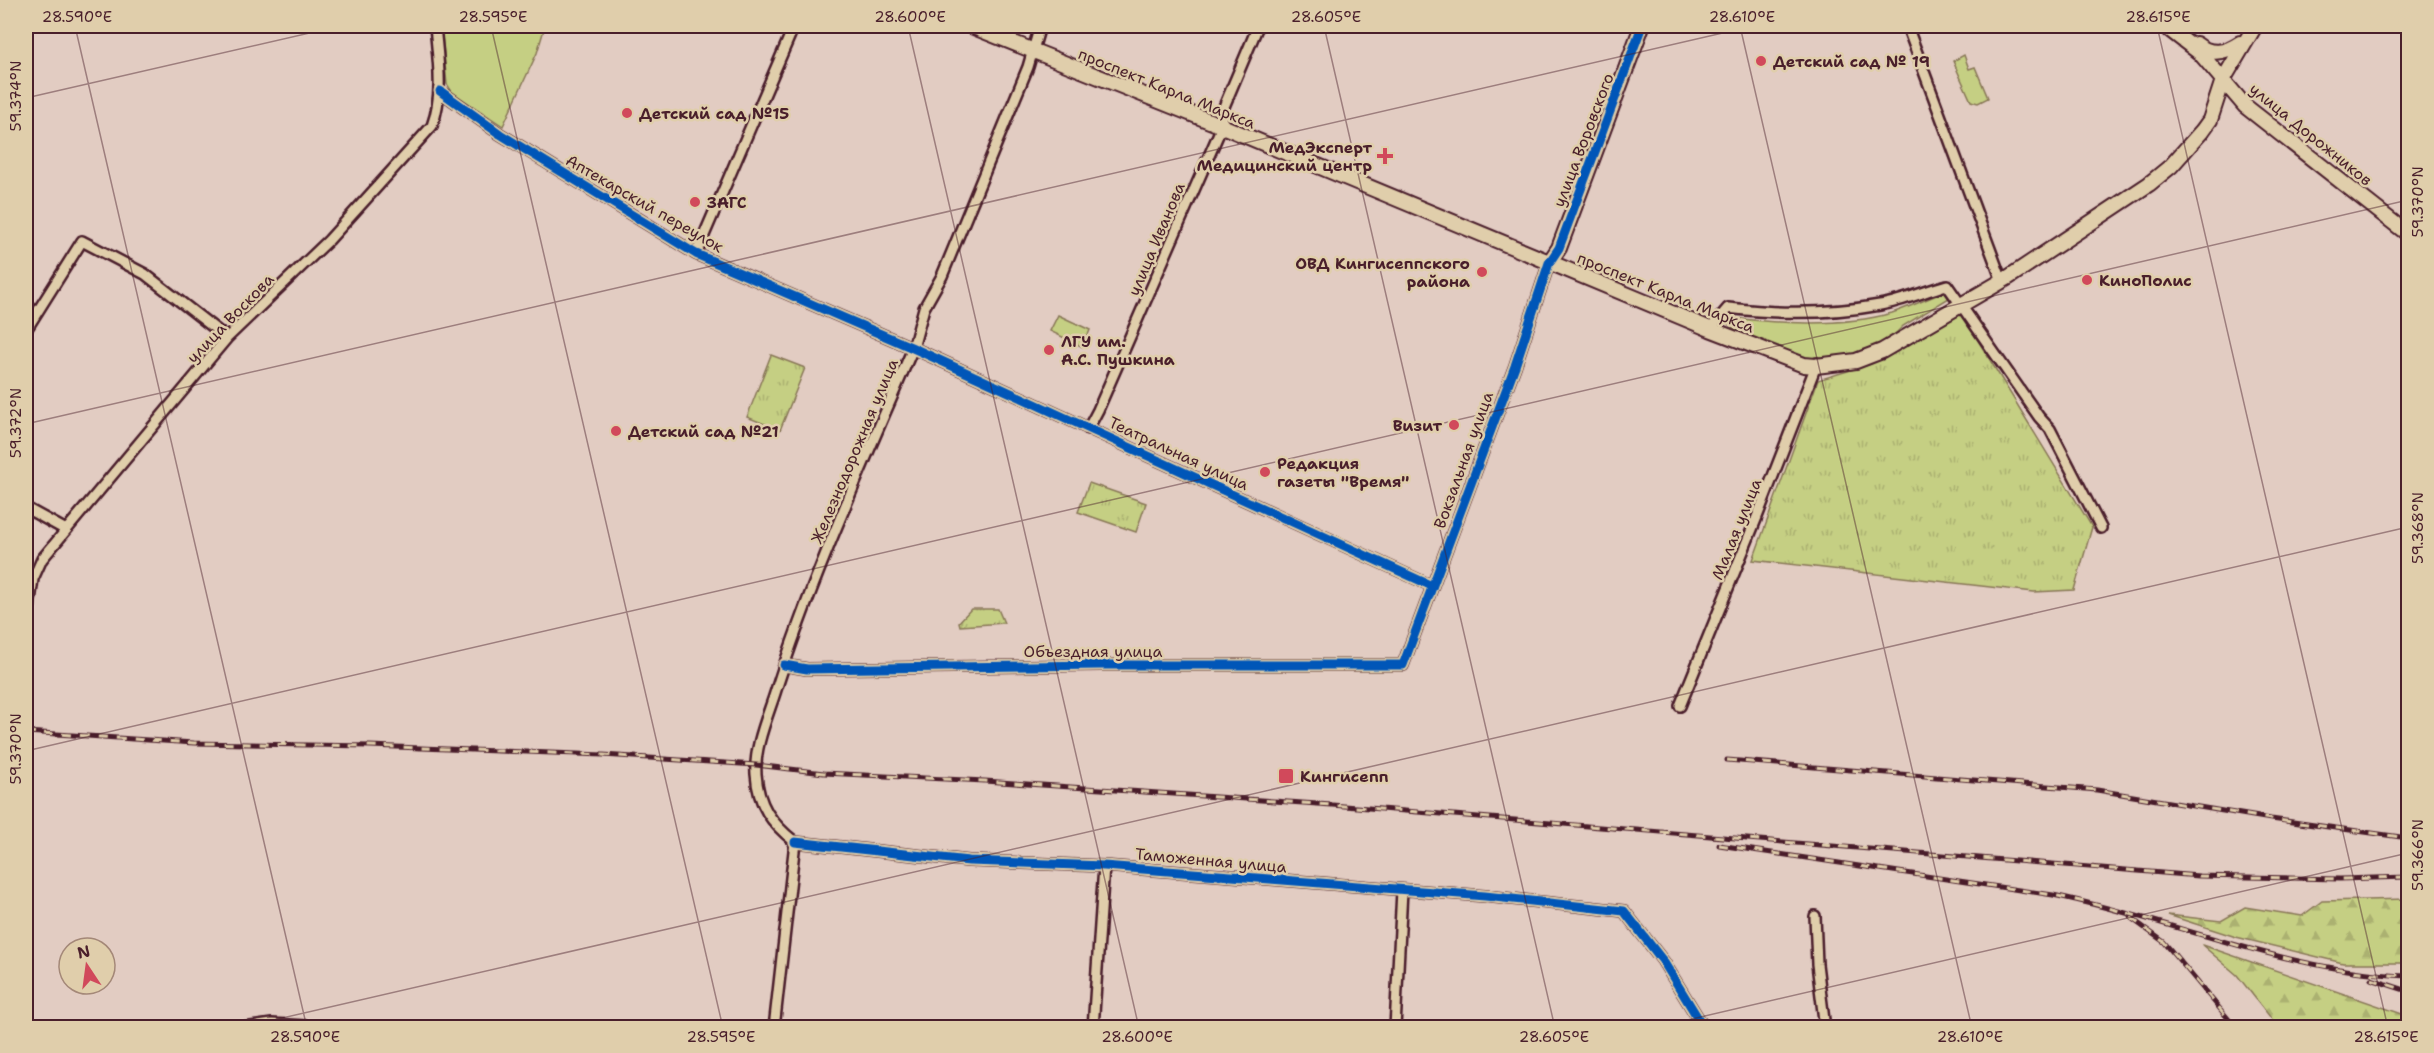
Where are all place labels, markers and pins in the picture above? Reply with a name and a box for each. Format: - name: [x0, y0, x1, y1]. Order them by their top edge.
- place label: Детский сад № 19: [1773, 51, 1930, 72]
- marker: Детский сад № 19: [1754, 54, 1768, 68]
- place label: Детский сад №15: [639, 103, 789, 124]
- marker: Детский сад №15: [620, 106, 634, 120]
- place label: МедЭксперт Медицинский центр: [1196, 137, 1372, 176]
- marker: МедЭксперт Медицинский центр: [1376, 147, 1394, 165]
- place label: ЗАГС: [707, 192, 747, 213]
- marker: ЗАГС: [688, 195, 702, 209]
- place label: ОВД Кингисеппского района: [1295, 253, 1470, 292]
- marker: ОВД Кингисеппского района: [1475, 265, 1489, 279]
- place label: КиноПолис: [2099, 270, 2192, 291]
- marker: КиноПолис: [2080, 273, 2094, 287]
- place label: ЛГУ им. А.С. Пушкина: [1061, 331, 1175, 370]
- marker: ЛГУ им. А.С. Пушкина: [1042, 343, 1056, 357]
- place label: Визит: [1393, 415, 1442, 436]
- marker: Визит: [1447, 418, 1461, 432]
- place label: Детский сад №21: [628, 421, 779, 442]
- marker: Детский сад №21: [609, 424, 623, 438]
- place label: Редакция газеты "Время": [1277, 453, 1409, 492]
- marker: Редакция газеты "Время": [1258, 465, 1272, 479]
- place label: Кингисепп: [1300, 766, 1389, 787]
- marker: Кингисепп: [1277, 767, 1295, 785]

